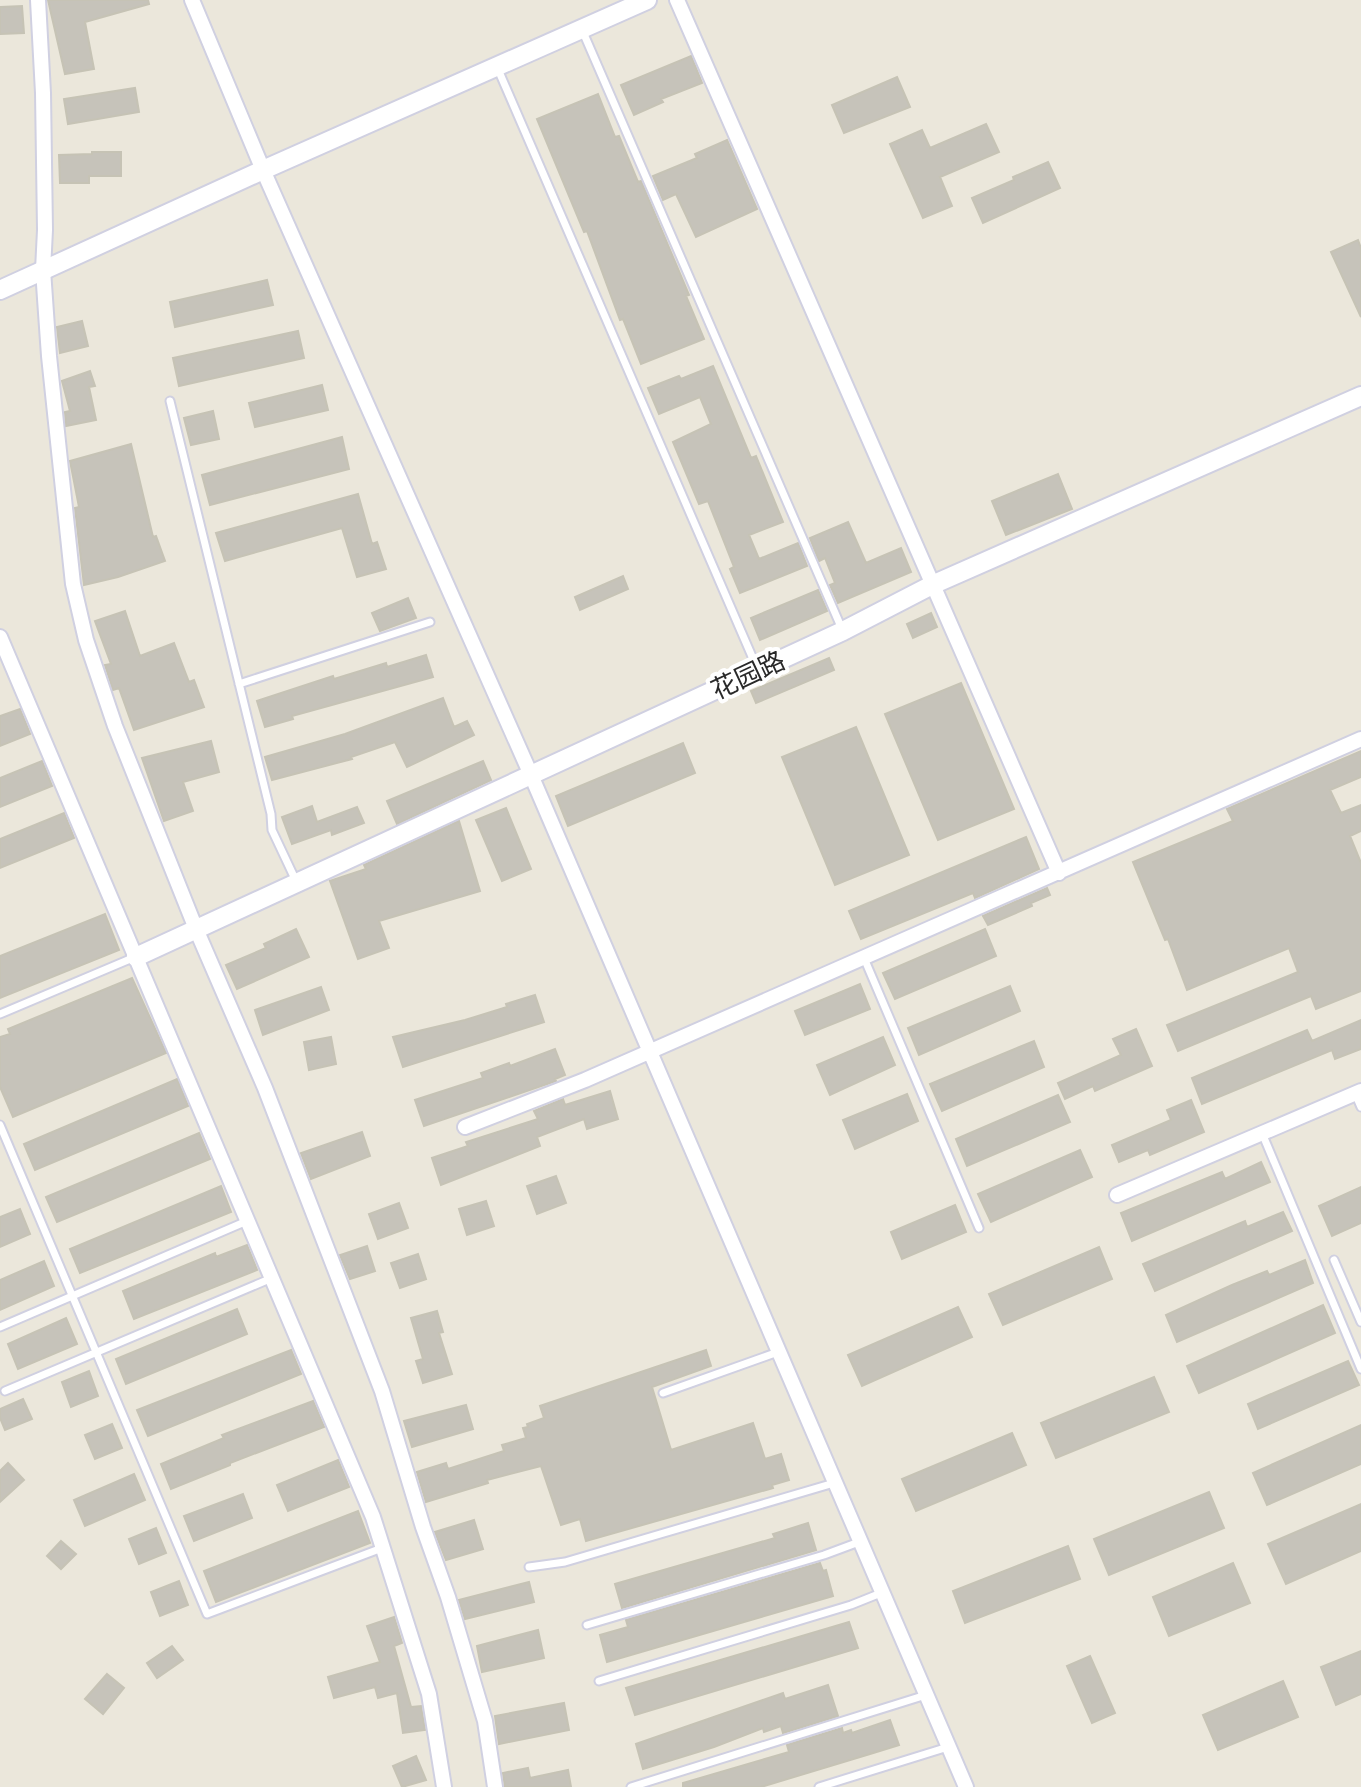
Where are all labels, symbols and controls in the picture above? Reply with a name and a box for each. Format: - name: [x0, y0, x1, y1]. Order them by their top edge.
- street label: 花园路: [706, 644, 790, 706]

